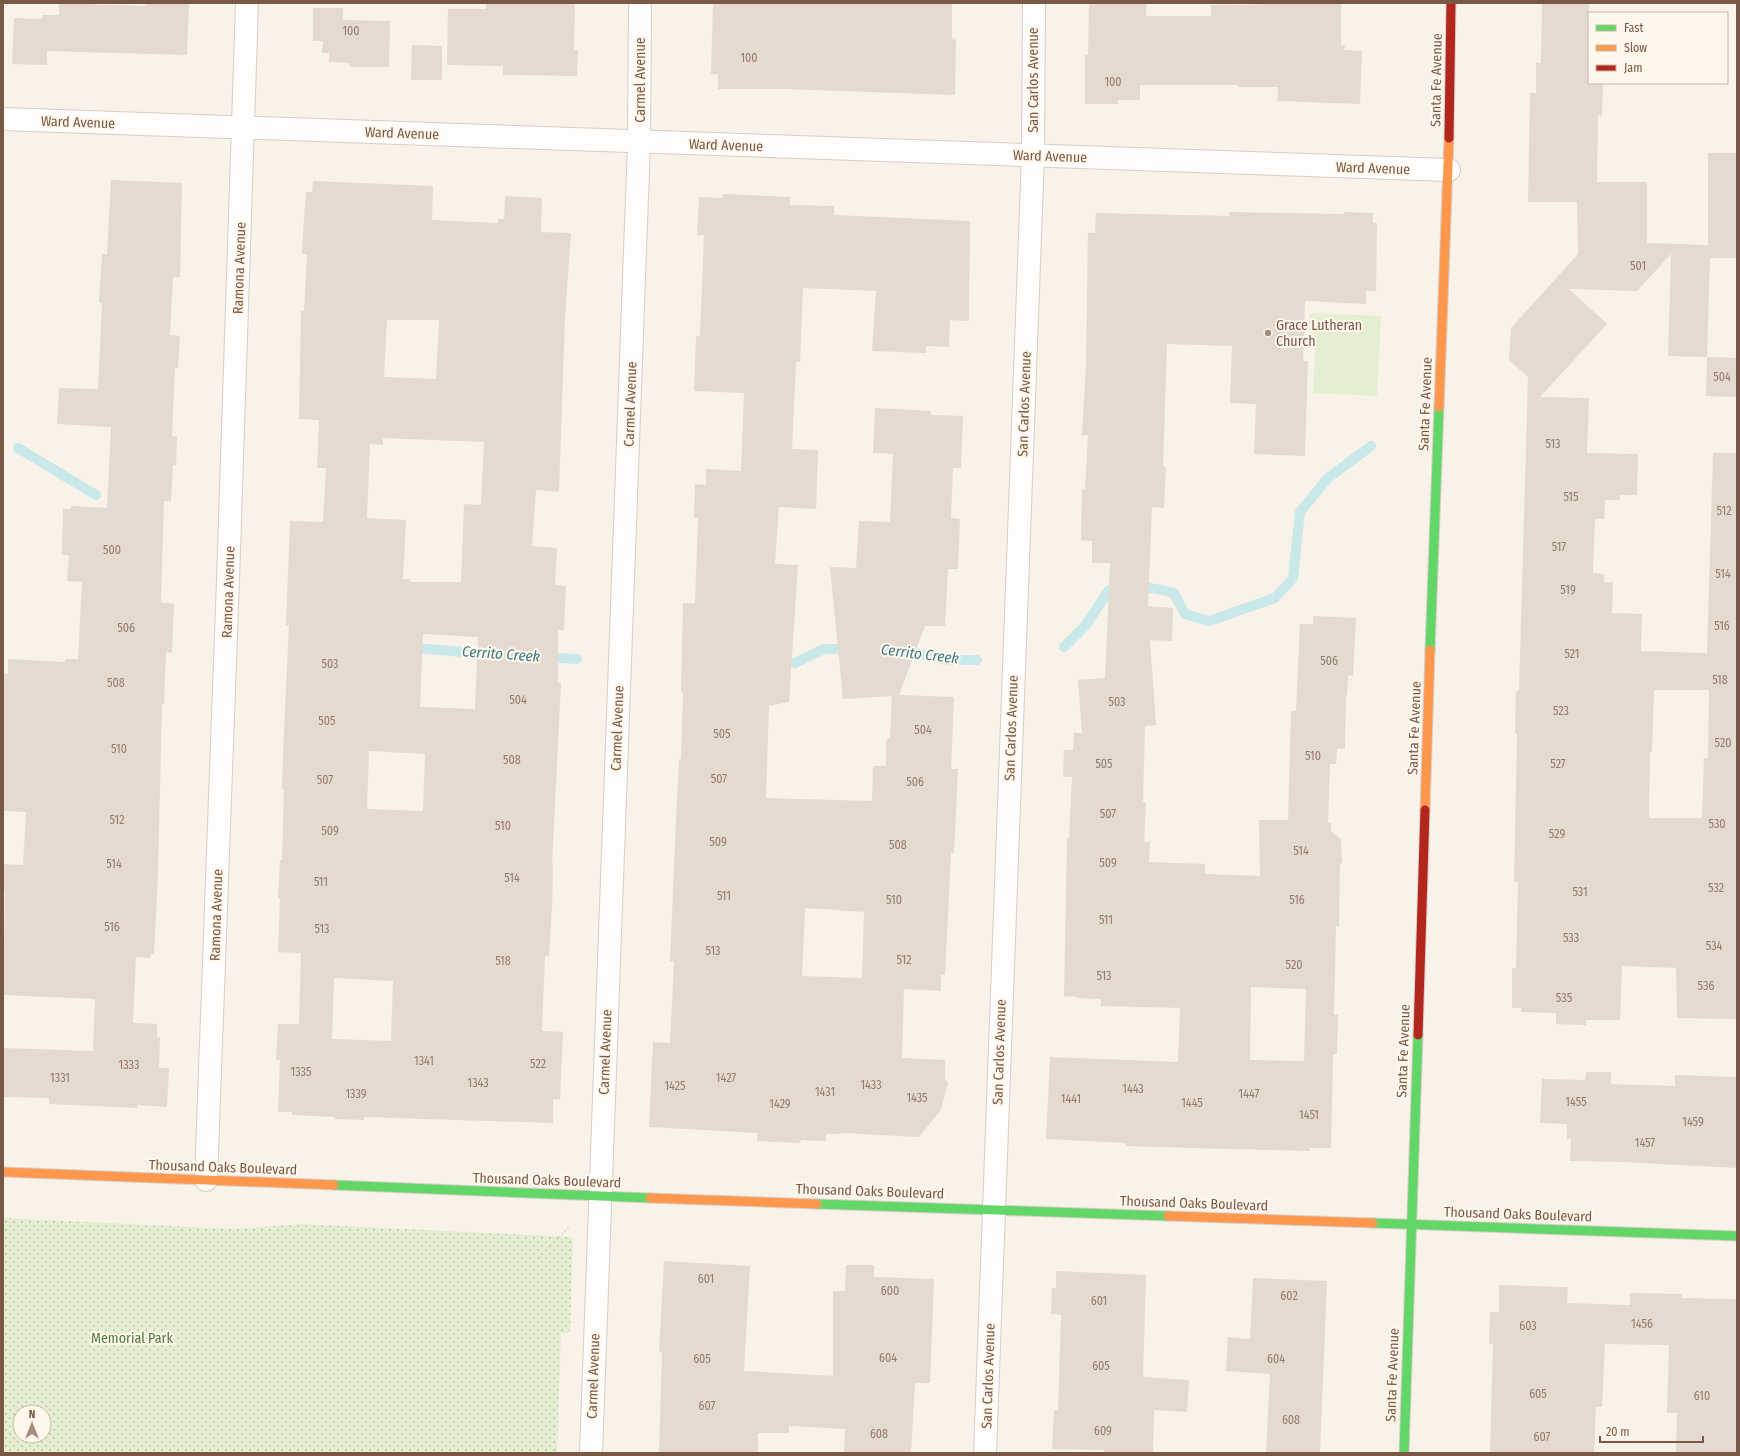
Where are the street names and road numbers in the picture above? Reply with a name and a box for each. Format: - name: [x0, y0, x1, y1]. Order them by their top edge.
- street label: San Carlos Avenue: [1025, 27, 1042, 133]
- street label: Santa Fe Avenue: [1427, 33, 1446, 127]
- street label: Carmel Avenue: [632, 37, 649, 123]
- street label: Ward Avenue: [41, 113, 115, 132]
- street label: Ward Avenue: [365, 124, 439, 143]
- street label: Ward Avenue: [689, 136, 763, 155]
- street label: Ward Avenue: [1013, 147, 1087, 166]
- street label: Ward Avenue: [1336, 159, 1410, 178]
- street label: Ramona Avenue: [229, 222, 250, 314]
- street label: San Carlos Avenue: [1014, 351, 1035, 457]
- street label: Santa Fe Avenue: [1415, 357, 1436, 451]
- street label: Carmel Avenue: [621, 361, 640, 447]
- street label: Ramona Avenue: [218, 546, 239, 638]
- street label: San Carlos Avenue: [1001, 675, 1022, 781]
- street label: Santa Fe Avenue: [1404, 681, 1425, 775]
- street label: Carmel Avenue: [608, 685, 627, 771]
- street label: Ramona Avenue: [206, 869, 227, 961]
- street label: San Carlos Avenue: [989, 999, 1010, 1105]
- street label: Santa Fe Avenue: [1393, 1004, 1414, 1098]
- street label: Carmel Avenue: [596, 1009, 615, 1095]
- street label: Thousand Oaks Boulevard: [149, 1156, 297, 1179]
- street label: Thousand Oaks Boulevard: [473, 1169, 621, 1192]
- street label: Thousand Oaks Boulevard: [796, 1180, 944, 1203]
- street label: Thousand Oaks Boulevard: [1120, 1192, 1268, 1215]
- street label: Thousand Oaks Boulevard: [1444, 1203, 1592, 1226]
- street label: San Carlos Avenue: [978, 1323, 999, 1429]
- street label: Santa Fe Avenue: [1382, 1328, 1403, 1422]
- street label: Carmel Avenue: [584, 1333, 603, 1419]

